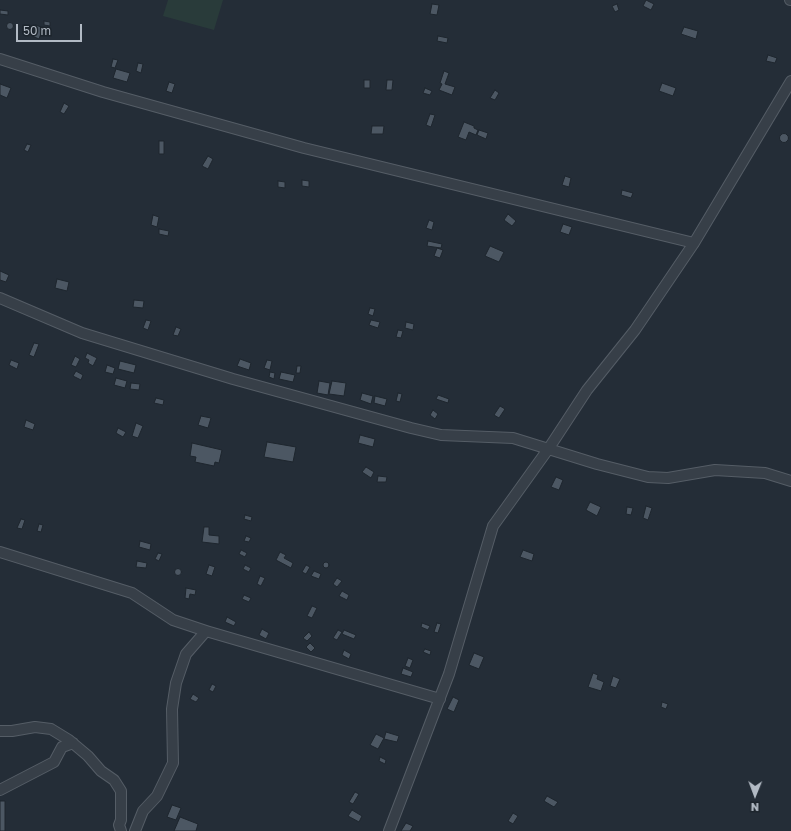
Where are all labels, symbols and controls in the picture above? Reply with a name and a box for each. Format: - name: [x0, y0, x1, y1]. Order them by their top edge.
- scale bar: [18, 16, 84, 42]
- text: 50 m: [23, 23, 51, 38]
- north arrow: [735, 775, 775, 815]
- text: N: [750, 801, 759, 814]

